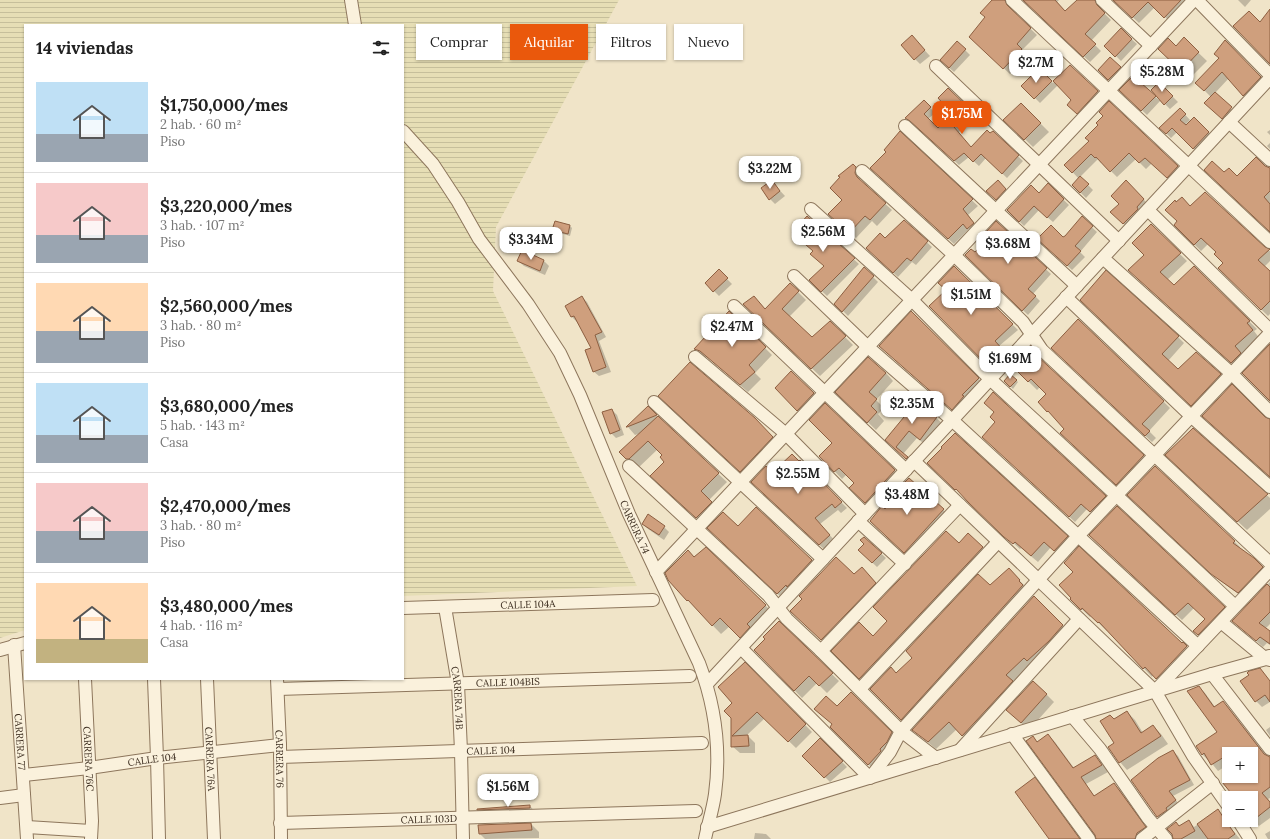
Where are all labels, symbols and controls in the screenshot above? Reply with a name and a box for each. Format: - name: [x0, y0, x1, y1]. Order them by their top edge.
- chip: Comprar: [416, 24, 502, 60]
- chip: Alquilar: [510, 24, 588, 60]
- chip: Filtros: [596, 24, 666, 60]
- chip: Nuevo: [674, 24, 743, 60]
- text: 14 viviendas: [36, 37, 133, 59]
- icon: filters: [370, 37, 392, 59]
- pin: $2.7M: [1008, 50, 1064, 84]
- text: $2.7M: [1018, 54, 1054, 71]
- pin: $5.28M: [1129, 59, 1195, 93]
- text: $5.28M: [1140, 63, 1184, 80]
- text: $1,750,000/mes: [160, 94, 288, 116]
- icon: home: [68, 98, 116, 146]
- pin: $1.75M: [929, 101, 995, 135]
- text: $1.75M: [941, 105, 983, 122]
- text: 2 hab. · 60 m²: [160, 116, 241, 133]
- text: Piso: [160, 133, 185, 150]
- pin: $3.22M: [737, 156, 803, 190]
- text: $3.22M: [748, 160, 792, 177]
- text: $3,220,000/mes: [160, 195, 292, 217]
- icon: home: [68, 199, 116, 247]
- text: 3 hab. · 107 m²: [160, 217, 245, 234]
- pin: $2.56M: [790, 219, 856, 253]
- text: $2.56M: [801, 223, 845, 240]
- pin: $3.34M: [498, 227, 564, 261]
- text: $3.34M: [509, 231, 553, 248]
- pin: $3.68M: [975, 231, 1041, 265]
- text: Piso: [160, 234, 185, 251]
- text: $3.68M: [985, 235, 1031, 252]
- pin: $1.51M: [938, 282, 1004, 316]
- text: $1.51M: [951, 286, 991, 303]
- text: $2,560,000/mes: [160, 295, 293, 317]
- icon: home: [68, 299, 116, 347]
- pin: $2.47M: [699, 314, 765, 348]
- text: 3 hab. · 80 m²: [160, 317, 241, 334]
- text: $2.47M: [710, 318, 754, 335]
- text: Piso: [160, 334, 185, 351]
- pin: $1.69M: [977, 346, 1043, 380]
- text: $1.69M: [988, 350, 1032, 367]
- pin: $2.35M: [879, 391, 945, 425]
- text: $3,680,000/mes: [160, 395, 294, 417]
- text: $2.35M: [890, 395, 934, 412]
- icon: home: [68, 399, 116, 447]
- text: 5 hab. · 143 m²: [160, 417, 245, 434]
- text: Casa: [160, 434, 189, 451]
- pin: $2.55M: [765, 461, 831, 495]
- text: $2.55M: [776, 465, 820, 482]
- pin: $3.48M: [874, 482, 940, 516]
- text: $3.48M: [884, 486, 930, 503]
- text: $2,470,000/mes: [160, 495, 291, 517]
- street label: CARRERA 74: [617, 498, 653, 556]
- icon: home: [68, 499, 116, 547]
- text: 3 hab. · 80 m²: [160, 517, 241, 534]
- text: Piso: [160, 534, 185, 551]
- text: $3,480,000/mes: [160, 595, 293, 617]
- street label: CALLE 104A: [500, 597, 556, 612]
- icon: home: [68, 599, 116, 647]
- text: 4 hab. · 116 m²: [160, 617, 243, 634]
- text: Casa: [160, 634, 189, 651]
- street label: CARRERA 74B: [448, 665, 466, 730]
- street label: CALLE 104BIS: [476, 675, 540, 690]
- street label: CARRERA 77: [12, 713, 28, 771]
- street label: CARRERA 76C: [80, 726, 97, 792]
- street label: CARRERA 76A: [202, 727, 218, 792]
- street label: CARRERA 76: [272, 730, 286, 788]
- street label: CALLE 104: [466, 743, 516, 758]
- map controls: [1222, 747, 1258, 827]
- button: +: [1222, 747, 1258, 783]
- street label: CALLE 104: [127, 750, 178, 769]
- pin: $1.56M: [475, 774, 541, 808]
- text: $1.56M: [486, 778, 530, 795]
- button: −: [1222, 791, 1258, 827]
- street label: CALLE 103D: [401, 812, 457, 827]

